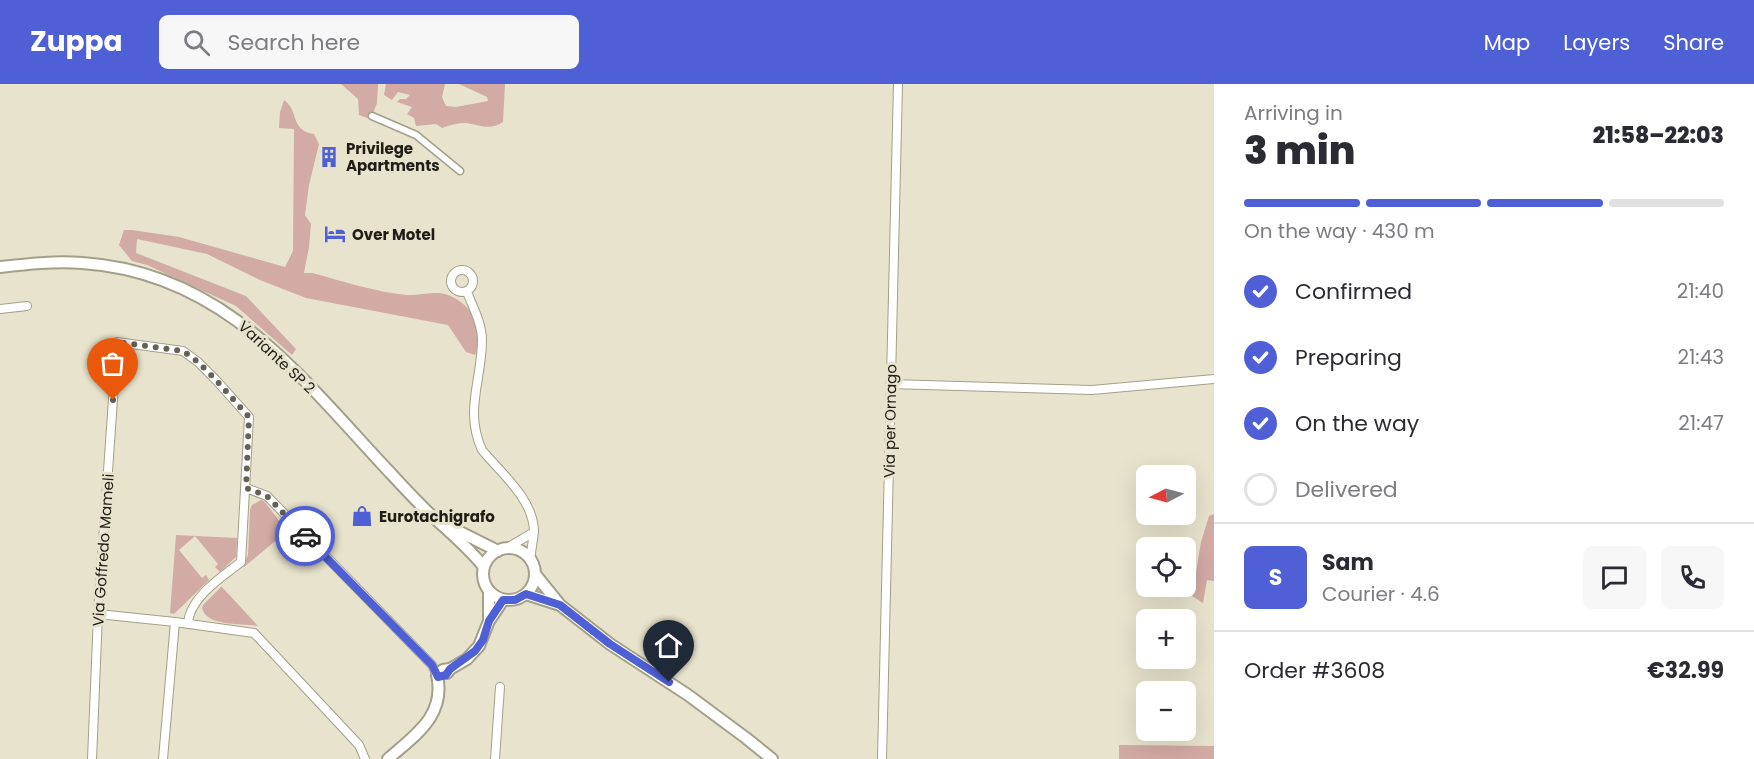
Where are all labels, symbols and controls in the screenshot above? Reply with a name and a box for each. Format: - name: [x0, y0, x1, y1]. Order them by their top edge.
- search box: [159, 15, 579, 69]
- text: Zuppa: [30, 22, 123, 61]
- icon: search: [180, 26, 213, 59]
- text: Search here: [228, 27, 360, 58]
- text: Map: [1484, 28, 1530, 57]
- text: Layers: [1563, 28, 1630, 57]
- text: Share: [1663, 28, 1724, 57]
- text: Arriving in: [1244, 99, 1343, 127]
- text: 21:58–22:03: [1593, 120, 1724, 151]
- text: 3 min: [1244, 123, 1356, 178]
- place label: Privilege Apartments: [346, 138, 440, 176]
- building icon: Privilege Apartments: [317, 145, 341, 169]
- text: On the way · 430 m: [1244, 217, 1435, 245]
- hotel icon: Over Motel: [323, 222, 347, 246]
- place label: Over Motel: [352, 224, 435, 245]
- icon: check: [1244, 275, 1277, 308]
- text: Confirmed: [1295, 276, 1412, 307]
- text: 21:40: [1677, 277, 1724, 305]
- street label: Variante SP 2: [234, 316, 320, 398]
- pin: [87, 338, 138, 400]
- icon: check: [1244, 341, 1277, 374]
- text: Preparing: [1295, 342, 1402, 373]
- text: 21:43: [1677, 343, 1724, 371]
- icon: bag: [96, 347, 129, 380]
- street label: Via per Ornago: [879, 364, 901, 478]
- icon: check: [1244, 407, 1277, 440]
- text: On the way: [1295, 408, 1419, 439]
- text: 21:47: [1678, 409, 1724, 437]
- north arrow: [1136, 465, 1196, 525]
- map controls: [1136, 465, 1196, 741]
- street label: Via Goffredo Mameli: [87, 473, 119, 627]
- text: Delivered: [1295, 474, 1398, 505]
- shop icon: Eurotachigrafo: [350, 504, 374, 528]
- courier: [275, 506, 335, 566]
- place label: Eurotachigrafo: [379, 506, 495, 527]
- icon: car: [289, 520, 322, 553]
- button: locate: [1136, 537, 1196, 597]
- button: chat: [1583, 546, 1646, 609]
- button: phone: [1661, 546, 1724, 609]
- text: Sam: [1322, 547, 1374, 578]
- text: S: [1269, 562, 1282, 593]
- text: Courier · 4.6: [1322, 580, 1440, 608]
- button: +: [1136, 609, 1196, 669]
- pin: [643, 620, 694, 682]
- icon: home: [652, 629, 685, 662]
- text: Order #3608: [1244, 655, 1385, 686]
- text: €32.99: [1647, 655, 1724, 686]
- button: −: [1136, 681, 1196, 741]

